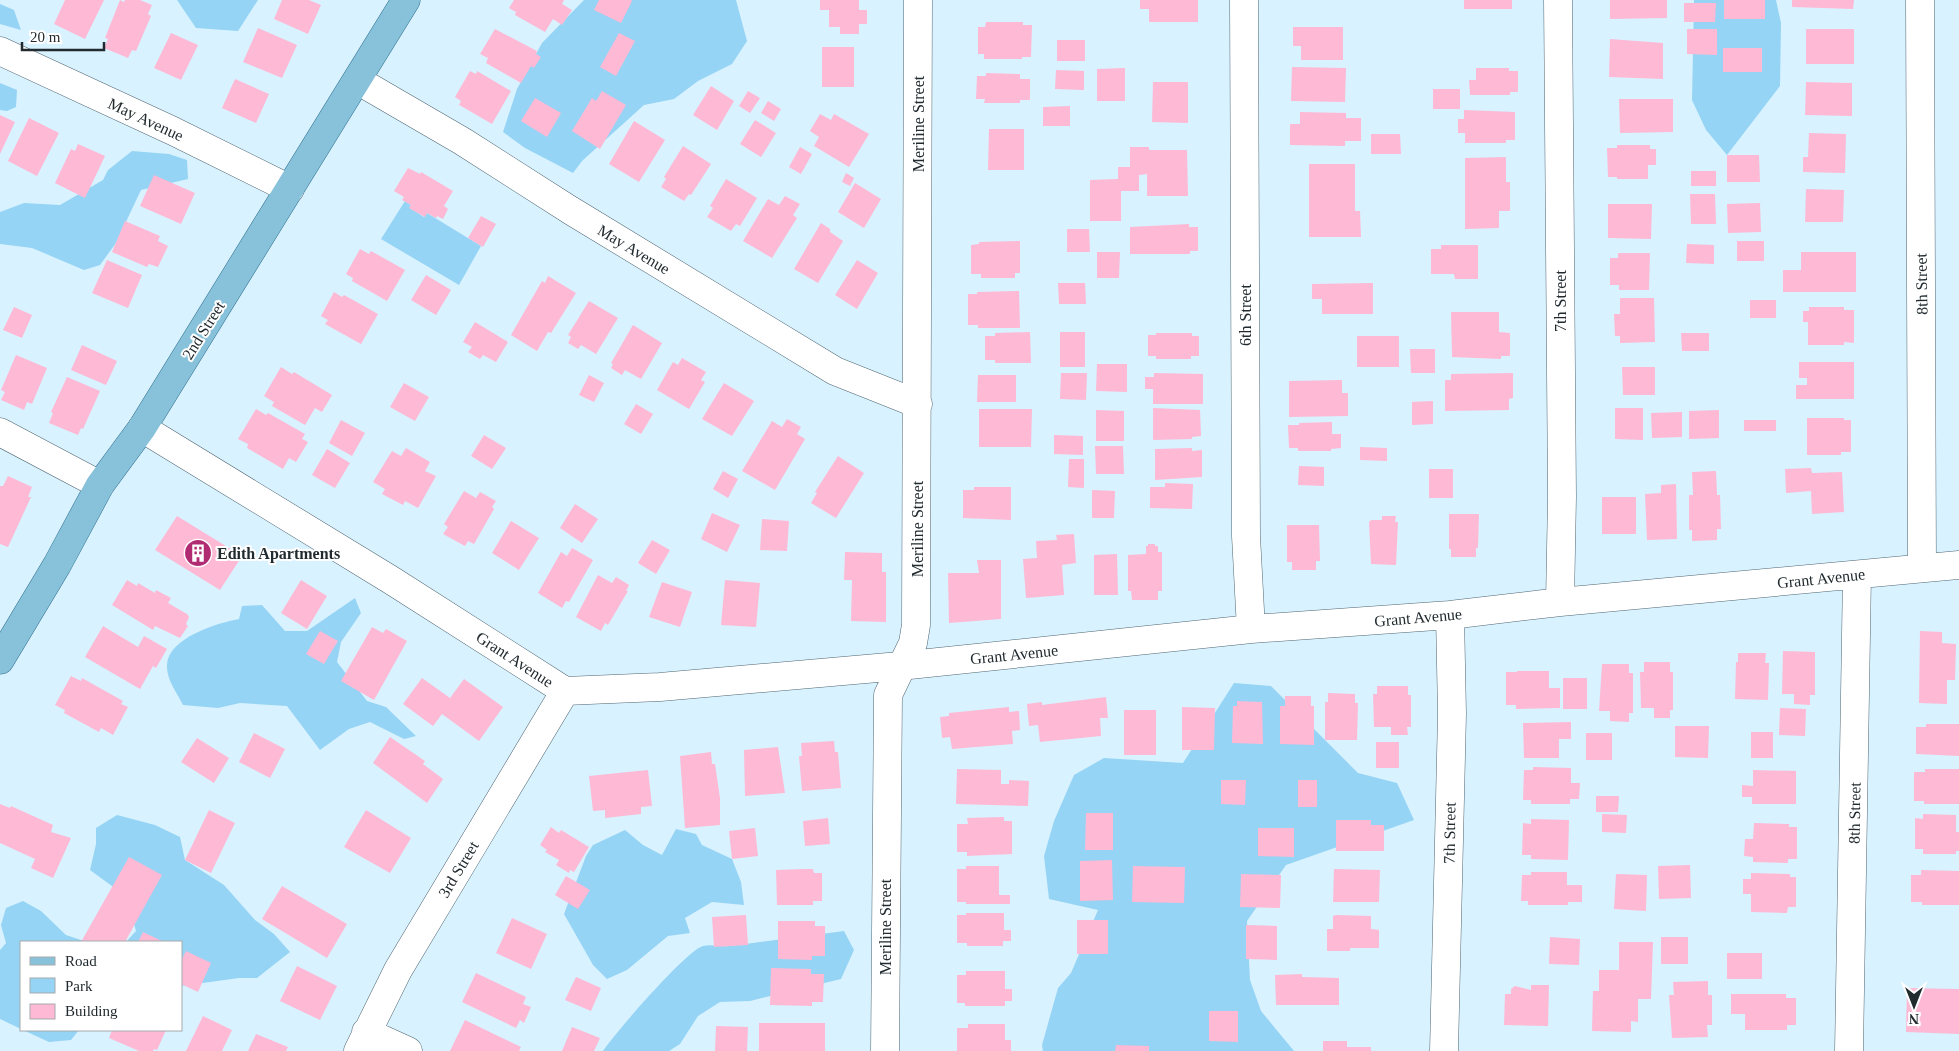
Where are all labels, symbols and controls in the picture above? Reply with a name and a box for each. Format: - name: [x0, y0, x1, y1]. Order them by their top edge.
- scale bar: [22, 20, 105, 52]
- text: 20 m: [30, 29, 61, 45]
- street label: Meriline Street: [910, 75, 927, 172]
- street label: May Avenue: [105, 95, 186, 145]
- street label: May Avenue: [594, 221, 673, 278]
- street label: 8th Street: [1912, 252, 1931, 315]
- street label: 7th Street: [1552, 270, 1569, 332]
- street label: 6th Street: [1237, 284, 1254, 346]
- street label: 2nd Street: [179, 298, 228, 362]
- street label: Meriline Street: [909, 480, 926, 577]
- building icon: Edith Apartments: [183, 538, 213, 568]
- place label: Edith Apartments: [217, 545, 340, 563]
- street label: Grant Avenue: [1776, 565, 1866, 592]
- street label: Grant Avenue: [1373, 605, 1463, 630]
- street label: Grant Avenue: [473, 628, 556, 691]
- street label: Grant Avenue: [969, 641, 1059, 668]
- street label: 8th Street: [1845, 781, 1864, 844]
- street label: 7th Street: [1440, 801, 1459, 864]
- street label: 3rd Street: [435, 838, 482, 900]
- street label: Meriline Street: [877, 878, 894, 975]
- legend: [20, 941, 182, 1031]
- text: Road: [65, 953, 97, 969]
- text: Park: [65, 978, 93, 994]
- north arrow: [1889, 981, 1939, 1031]
- text: Building: [65, 1003, 118, 1019]
- text: N: [1909, 1011, 1919, 1026]

